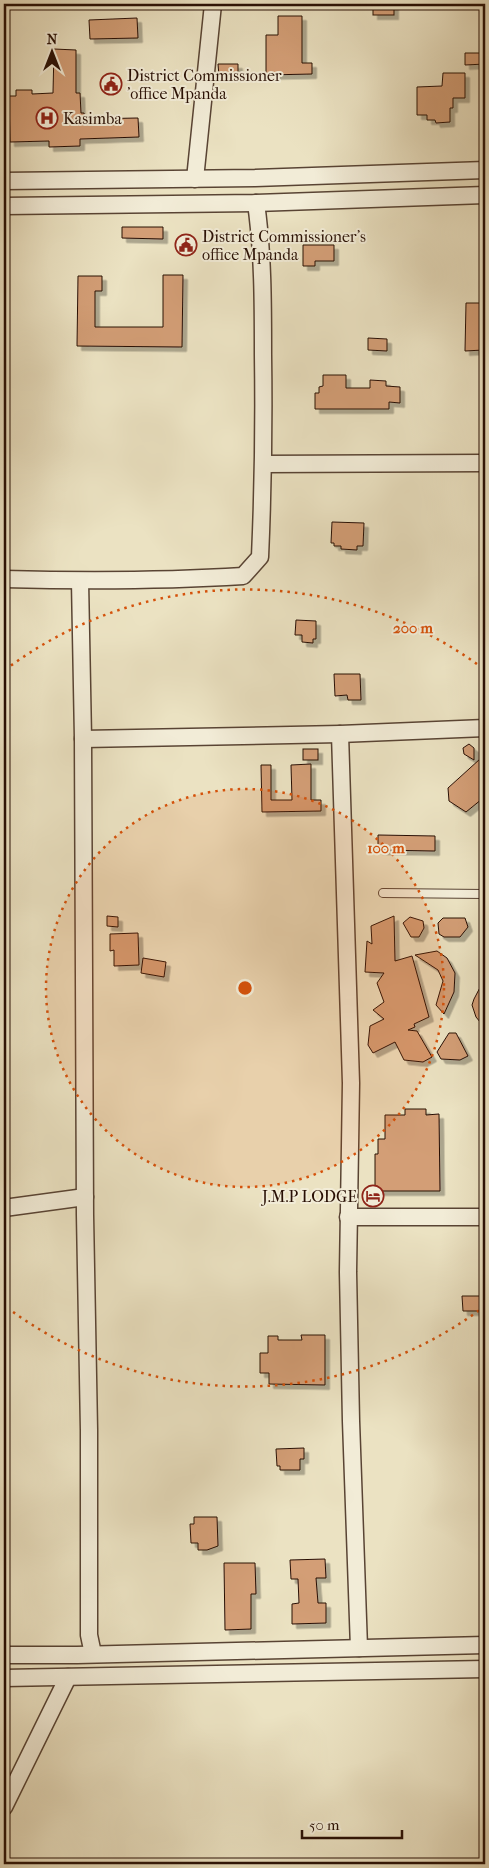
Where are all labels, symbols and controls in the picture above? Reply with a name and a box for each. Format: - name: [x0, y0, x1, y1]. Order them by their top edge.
- north arrow: [28, 28, 78, 78]
- text: N: [47, 31, 58, 48]
- place label: District Commissioner 'office Mpanda: [127, 66, 282, 103]
- public building icon: District Commissioner 'office Mpanda: [99, 72, 123, 96]
- hospital icon: Kasimba: [35, 106, 59, 130]
- place label: Kasimba: [63, 109, 122, 128]
- place label: District Commissioner's office Mpanda: [202, 227, 366, 264]
- public building icon: District Commissioner's office Mpanda: [174, 233, 198, 257]
- text: 200 m: [393, 619, 433, 637]
- text: 100 m: [367, 839, 405, 857]
- centre of rings: [236, 979, 254, 997]
- hotel icon: J.M.P LODGE: [361, 1184, 385, 1208]
- place label: J.M.P LODGE: [260, 1187, 357, 1206]
- scale bar: [302, 1808, 402, 1840]
- text: 50 m: [309, 1816, 340, 1834]

